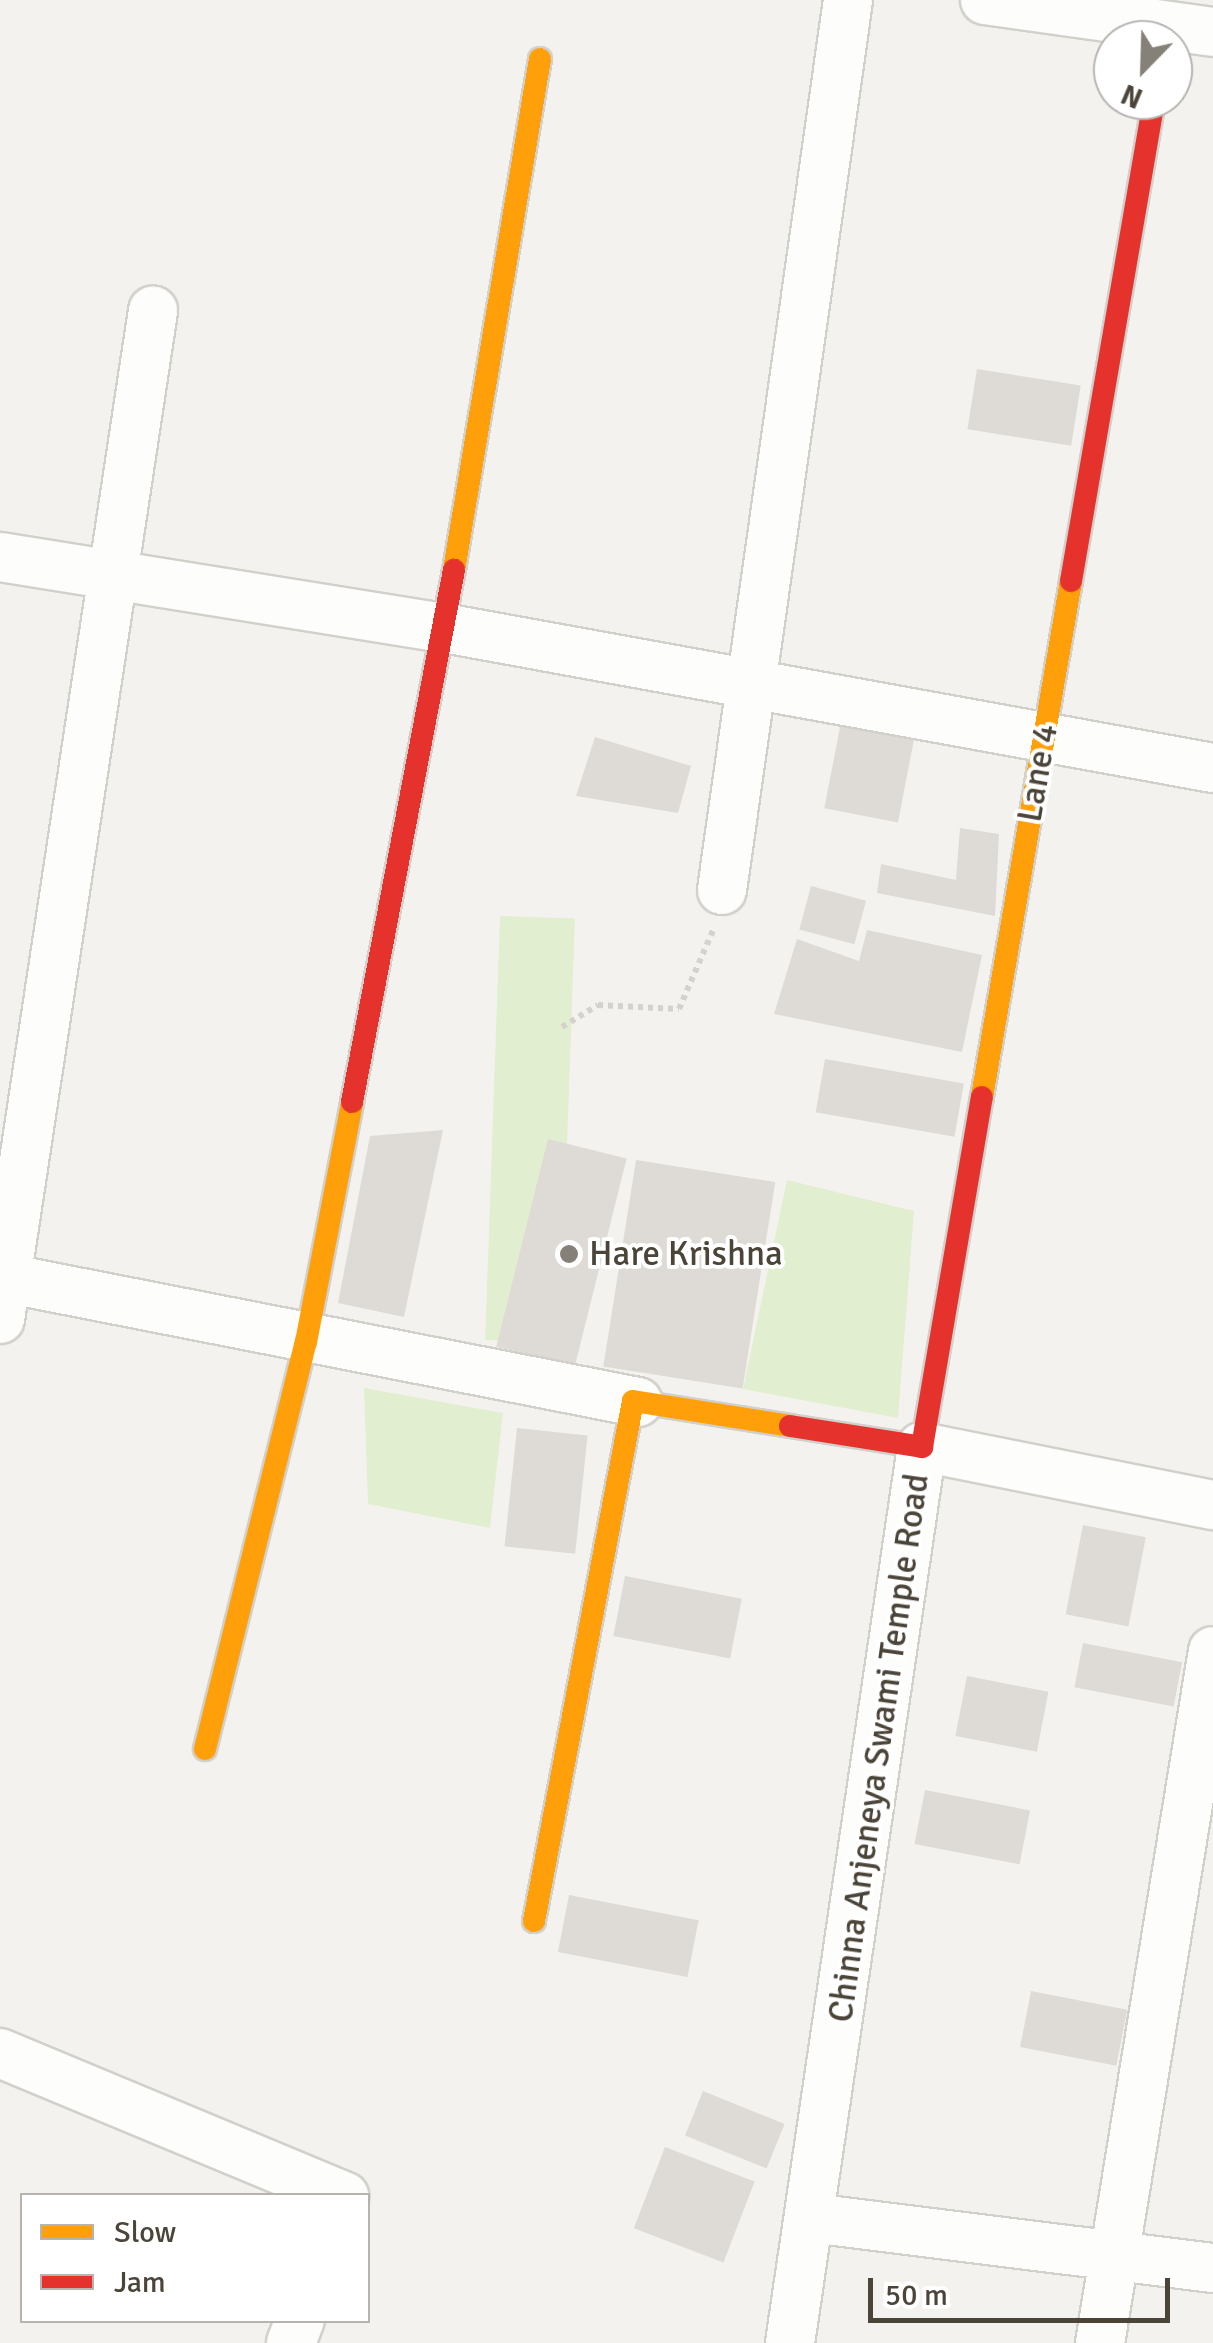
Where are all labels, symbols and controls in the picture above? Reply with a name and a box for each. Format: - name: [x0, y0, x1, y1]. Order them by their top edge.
- north arrow: [1093, 20, 1193, 120]
- text: N: [1116, 76, 1148, 115]
- street label: Lane 4: [1009, 721, 1067, 825]
- place label: Hare Krishna: [589, 1233, 783, 1275]
- marker: Hare Krishna: [558, 1243, 580, 1265]
- street label: Chinna Anjeneya Swami Temple Road: [820, 1471, 938, 2025]
- legend: [20, 2193, 370, 2323]
- text: Slow: [114, 2214, 176, 2251]
- scale bar: [873, 2258, 1176, 2320]
- text: Jam: [114, 2264, 166, 2301]
- text: 50 m: [885, 2277, 948, 2314]

